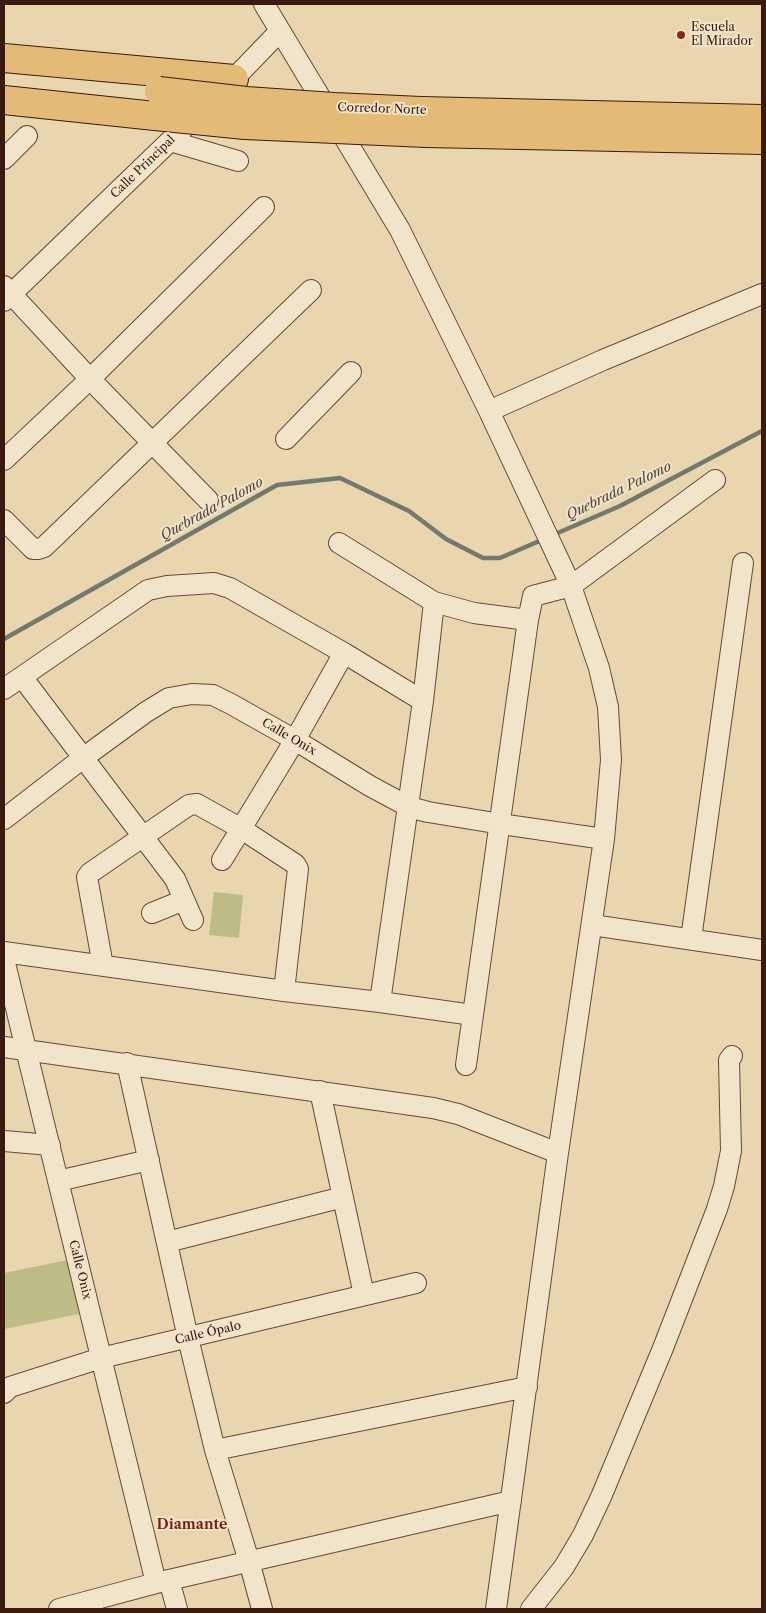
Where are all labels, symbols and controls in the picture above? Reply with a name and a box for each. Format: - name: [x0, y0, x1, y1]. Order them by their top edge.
- place label: Escuela El Mirador: [691, 21, 753, 49]
- marker: Escuela El Mirador: [675, 29, 687, 41]
- street label: Corredor Norte: [337, 100, 427, 118]
- street label: Calle Principal: [108, 133, 178, 201]
- water label: Quebrada Palomo: [564, 458, 674, 524]
- water label: Quebrada Palomo: [158, 474, 266, 544]
- street label: Calle Onix: [259, 716, 319, 758]
- street label: Calle Onix: [66, 1239, 94, 1301]
- street label: Calle Ópalo: [174, 1318, 242, 1348]
- district label: Diamante: [157, 1517, 227, 1533]

